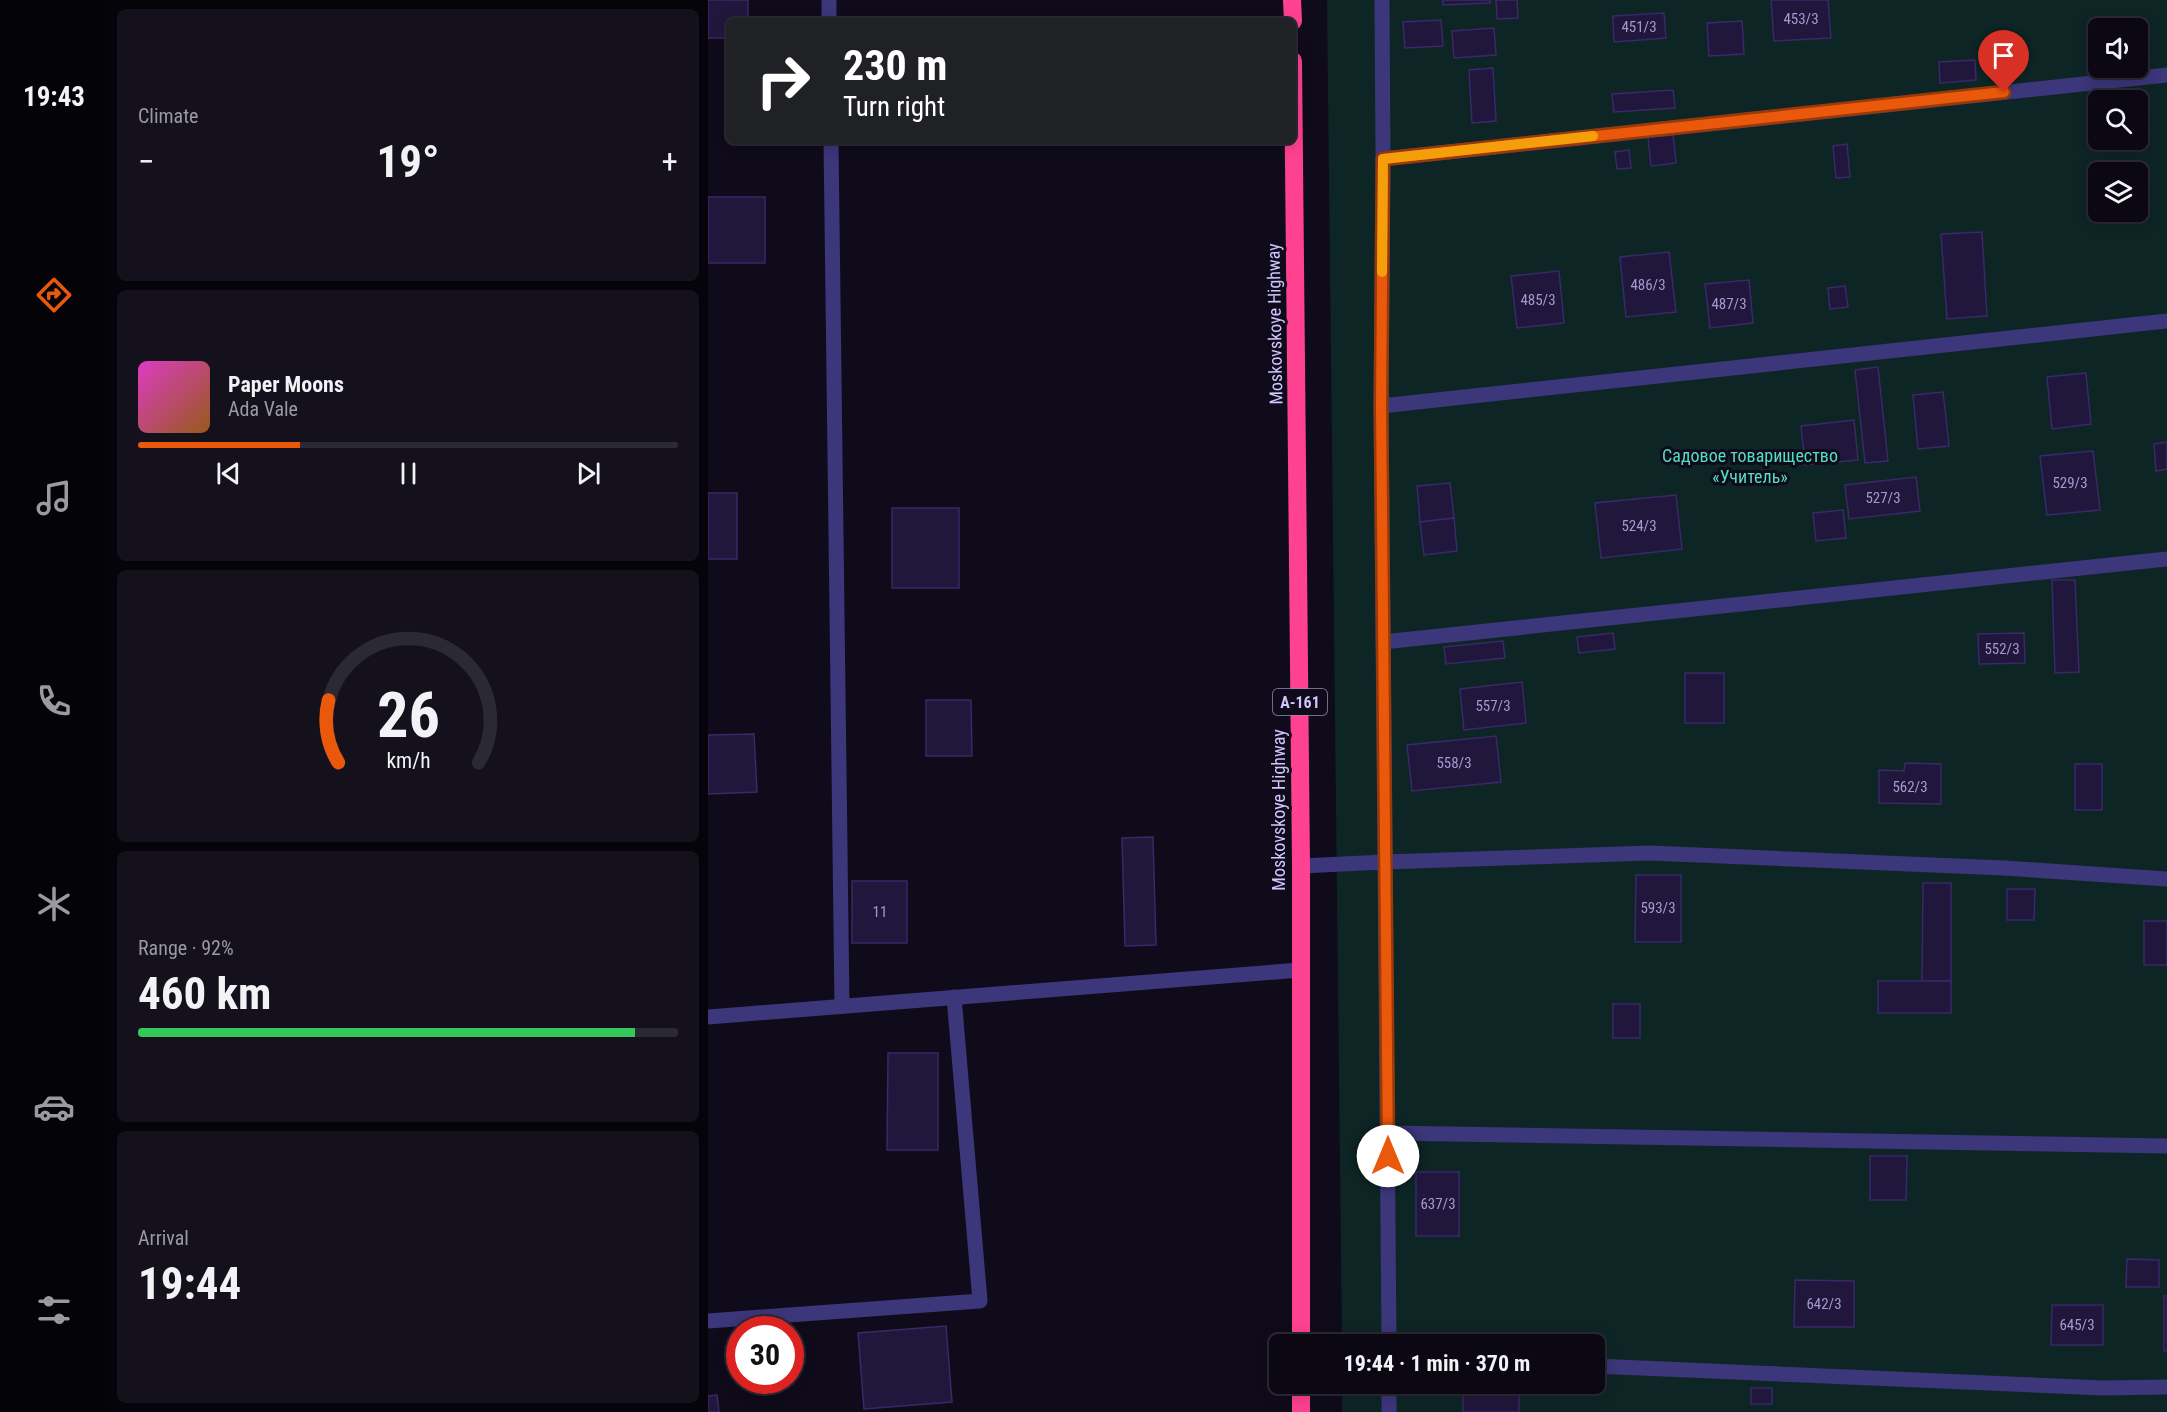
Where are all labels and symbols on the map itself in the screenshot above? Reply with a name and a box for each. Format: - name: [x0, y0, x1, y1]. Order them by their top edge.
- house number: 453/3: [1783, 10, 1819, 28]
- house number: 451/3: [1621, 18, 1657, 36]
- pin: [1978, 30, 2029, 92]
- street label: Moskovskoye Highway: [1263, 243, 1286, 405]
- house number: 486/3: [1630, 276, 1666, 294]
- house number: 485/3: [1520, 291, 1556, 309]
- house number: 487/3: [1711, 295, 1747, 313]
- park label: Садовое товарищество «Учитель»: [1662, 445, 1838, 487]
- house number: 529/3: [2052, 474, 2088, 492]
- house number: 527/3: [1865, 489, 1901, 507]
- house number: 524/3: [1621, 517, 1657, 535]
- house number: 552/3: [1984, 640, 2020, 658]
- road number: А-161: [1273, 689, 1327, 715]
- house number: 557/3: [1475, 697, 1511, 715]
- street label: Moskovskoye Highway: [1268, 729, 1289, 891]
- house number: 558/3: [1436, 754, 1472, 772]
- house number: 562/3: [1892, 778, 1928, 796]
- house number: 593/3: [1640, 899, 1676, 917]
- house number: 11: [873, 903, 887, 921]
- position arrow: [1356, 1124, 1420, 1188]
- house number: 637/3: [1420, 1195, 1456, 1213]
- house number: 642/3: [1806, 1295, 1842, 1313]
- speed limit sign: 30: [726, 1316, 804, 1394]
- house number: 645/3: [2059, 1316, 2095, 1334]

